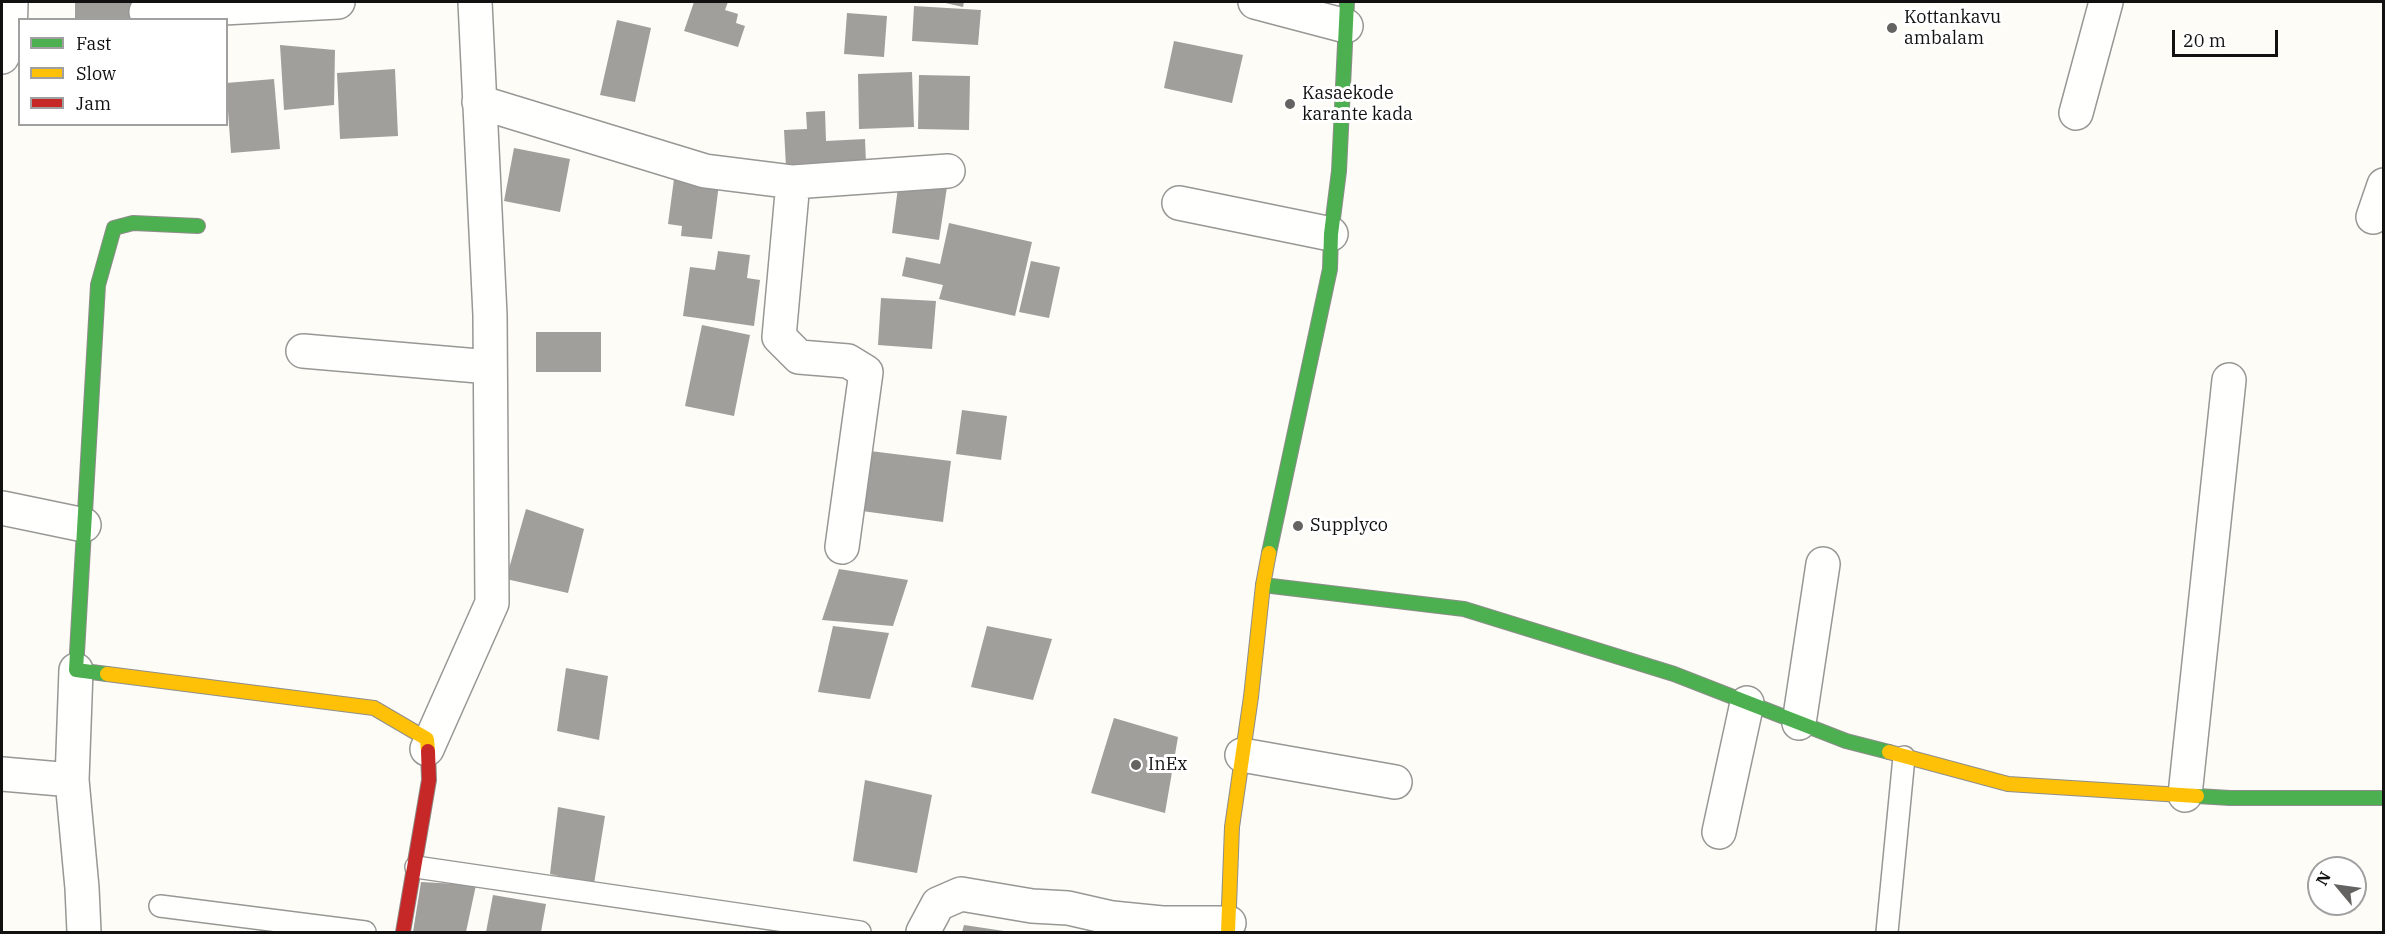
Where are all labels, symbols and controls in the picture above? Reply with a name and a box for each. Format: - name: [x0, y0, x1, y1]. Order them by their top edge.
- place label: Kottankavu ambalam: [1904, 7, 2001, 50]
- legend: [18, 18, 228, 126]
- scale bar: [2175, 18, 2282, 56]
- marker: Kottankavu ambalam: [1885, 21, 1899, 35]
- text: 20 m: [2183, 29, 2226, 52]
- text: Fast: [76, 32, 111, 55]
- text: Slow: [76, 62, 116, 85]
- place label: Kasaekode karante kada: [1302, 83, 1413, 125]
- text: Jam: [76, 92, 111, 115]
- marker: Kasaekode karante kada: [1283, 97, 1297, 111]
- place label: Supplyco: [1310, 515, 1388, 537]
- marker: Supplyco: [1291, 519, 1305, 533]
- place label: InEx: [1148, 754, 1187, 776]
- marker: InEx: [1129, 758, 1143, 772]
- north arrow: [2307, 856, 2367, 916]
- text: N: [2311, 868, 2335, 889]

